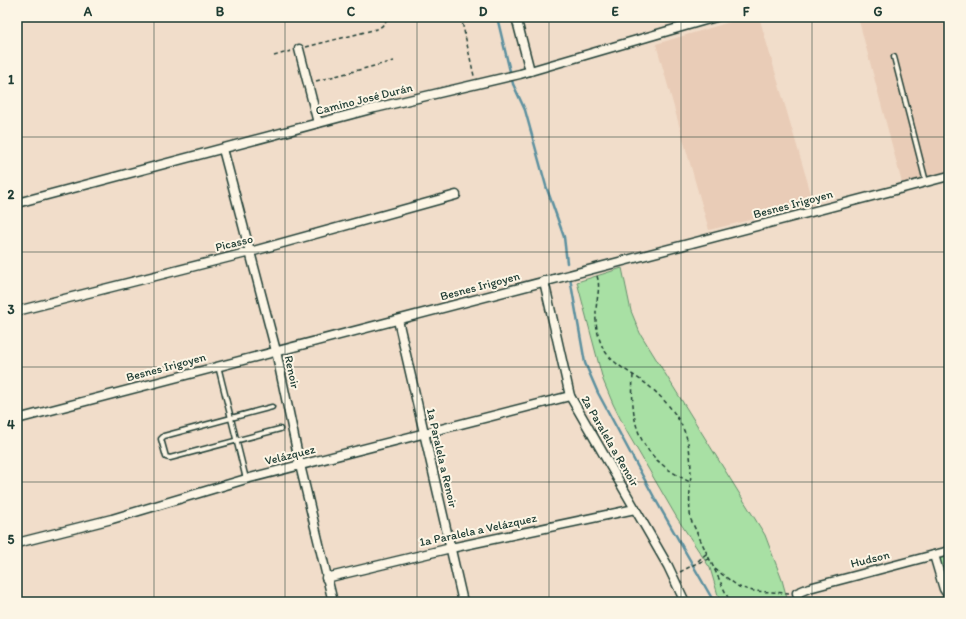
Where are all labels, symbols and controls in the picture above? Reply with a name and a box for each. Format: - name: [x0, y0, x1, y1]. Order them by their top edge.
- text: A: [83, 4, 93, 19]
- text: B: [216, 4, 225, 19]
- text: C: [347, 4, 356, 19]
- text: D: [479, 4, 488, 19]
- text: E: [611, 4, 619, 19]
- text: F: [743, 4, 750, 19]
- text: G: [874, 4, 883, 19]
- text: 1: [8, 72, 14, 87]
- street label: Camino José Durán: [314, 80, 415, 118]
- text: 2: [8, 187, 15, 202]
- street label: Besnes Irigoyen: [752, 187, 834, 221]
- street label: Picasso: [214, 232, 254, 254]
- street label: Besnes Irigoyen: [439, 269, 521, 303]
- text: 3: [7, 302, 15, 317]
- street label: Besnes Irigoyen: [125, 350, 207, 384]
- street label: Renoir: [282, 354, 302, 390]
- street label: 2a Paralela a Renoir: [578, 393, 642, 489]
- street label: 1a Paralela a Renoir: [424, 407, 460, 510]
- text: 4: [7, 417, 15, 432]
- street label: Velázquez: [263, 442, 317, 468]
- street label: 1a Paralela a Velázquez: [418, 511, 538, 549]
- text: 5: [8, 532, 15, 547]
- street label: Hudson: [849, 547, 891, 571]

